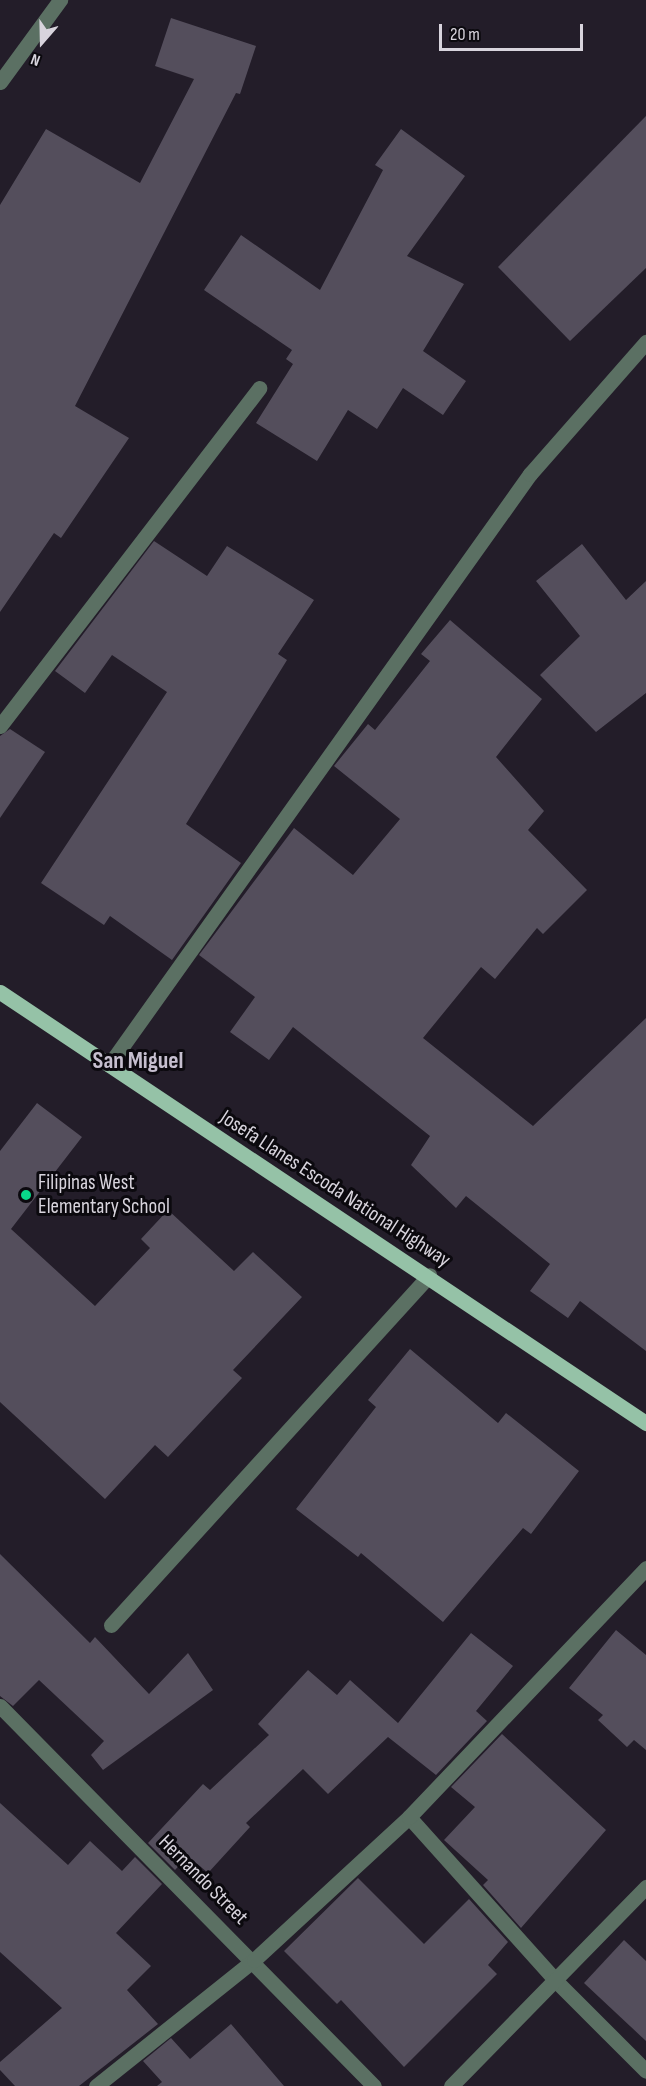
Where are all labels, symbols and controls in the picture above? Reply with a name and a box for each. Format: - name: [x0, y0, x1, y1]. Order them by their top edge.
- north arrow: [12, 12, 72, 72]
- scale bar: [442, 12, 586, 50]
- text: 20 m: [450, 24, 480, 45]
- text: N: [28, 49, 43, 70]
- district label: San Miguel: [93, 1047, 183, 1075]
- street label: Josefa Llanes Escoda National Highway: [215, 1105, 455, 1273]
- place label: Filipinas West Elementary School: [38, 1170, 170, 1220]
- marker: Filipinas West Elementary School: [19, 1188, 33, 1202]
- street label: Hernando Street: [153, 1830, 253, 1930]

